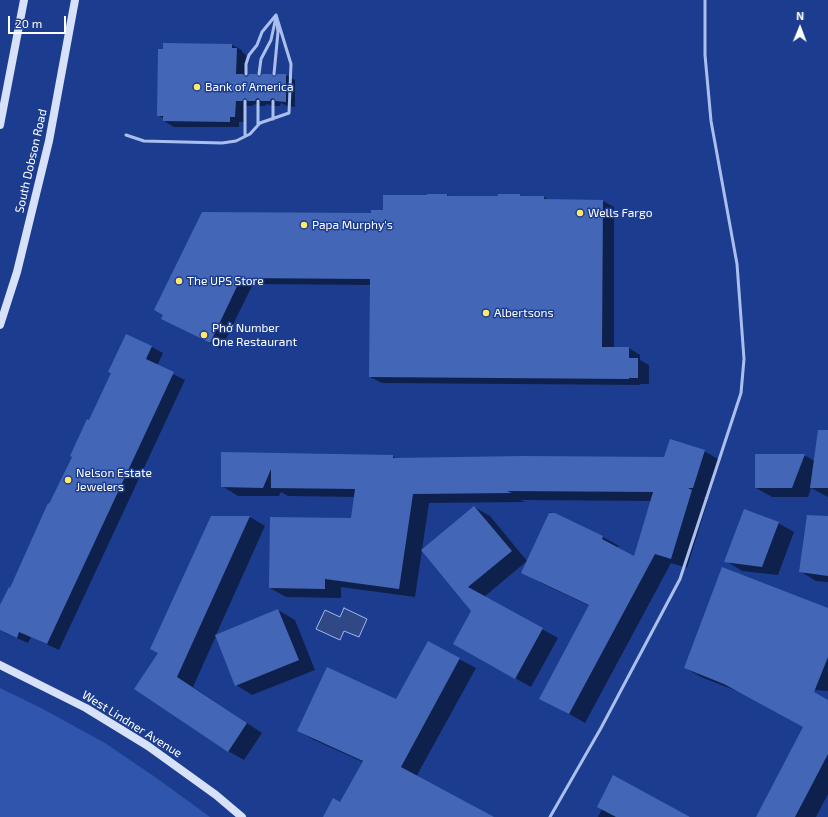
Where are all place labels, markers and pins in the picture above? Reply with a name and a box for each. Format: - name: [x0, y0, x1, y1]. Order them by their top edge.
- place label: Bank of America: [205, 80, 293, 94]
- marker: Bank of America: [192, 82, 202, 92]
- place label: Wells Fargo: [588, 206, 653, 220]
- marker: Wells Fargo: [575, 208, 585, 218]
- place label: Papa Murphy's: [312, 218, 393, 232]
- marker: Papa Murphy's: [299, 220, 309, 230]
- place label: The UPS Store: [187, 274, 264, 288]
- marker: The UPS Store: [174, 276, 184, 286]
- place label: Albertsons: [494, 306, 554, 320]
- marker: Albertsons: [481, 308, 491, 318]
- place label: Phở Number One Restaurant: [212, 321, 297, 349]
- marker: Phở Number One Restaurant: [199, 330, 209, 340]
- place label: Nelson Estate Jewelers: [76, 466, 152, 494]
- marker: Nelson Estate Jewelers: [63, 475, 73, 485]

